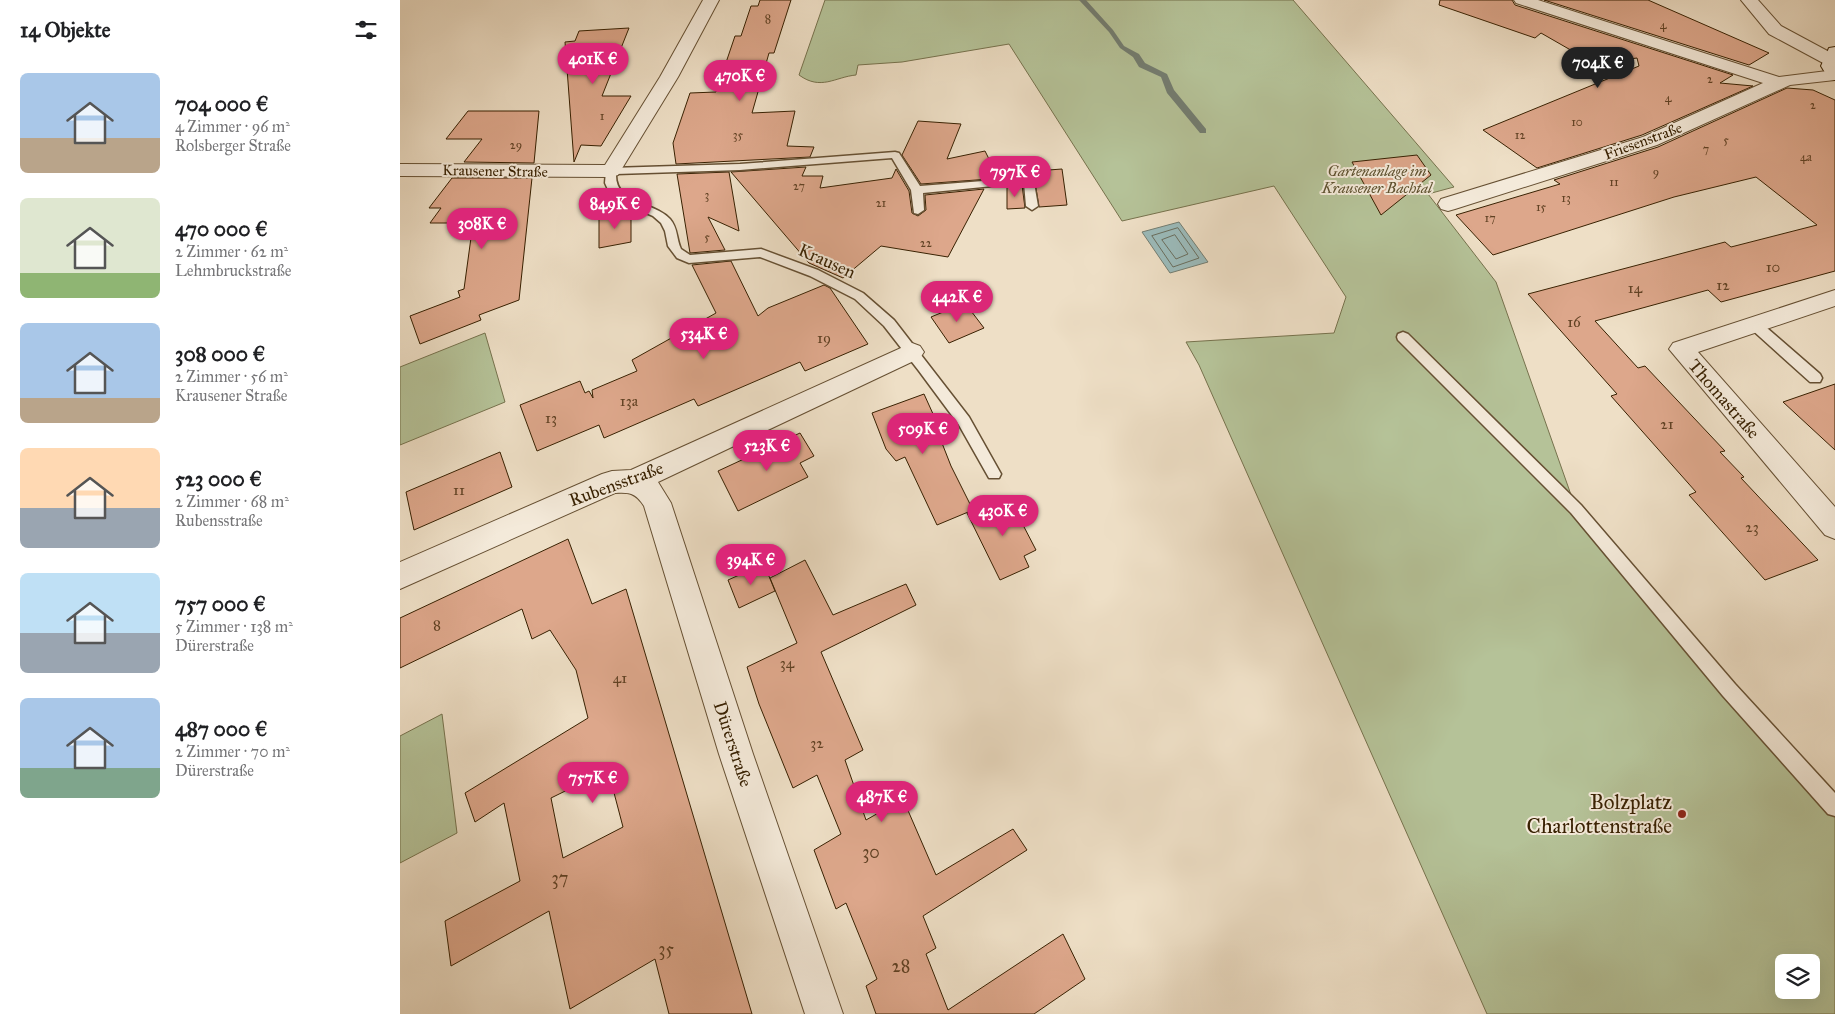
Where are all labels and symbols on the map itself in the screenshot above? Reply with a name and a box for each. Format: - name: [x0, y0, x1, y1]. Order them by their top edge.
- house number: 8: [765, 12, 771, 26]
- house number: 4: [1660, 18, 1667, 32]
- pin: 401K €: [552, 42, 634, 85]
- pin: 704K €: [1557, 46, 1639, 89]
- pin: 470K €: [699, 59, 781, 102]
- house number: 2: [1707, 72, 1713, 86]
- house number: 4: [1665, 91, 1672, 105]
- house number: 2: [1810, 98, 1816, 112]
- house number: 1: [600, 109, 605, 123]
- house number: 10: [1571, 115, 1583, 129]
- street label: Friesenstraße: [1601, 119, 1685, 163]
- house number: 35: [733, 128, 744, 142]
- house number: 12: [1515, 128, 1525, 142]
- house number: 5: [1723, 133, 1729, 147]
- house number: 29: [510, 138, 522, 152]
- house number: 7: [1703, 142, 1709, 156]
- house number: 4a: [1800, 150, 1813, 164]
- pin: 797K €: [974, 156, 1056, 198]
- street label: Krausener Straße: [442, 161, 548, 181]
- park label: Gartenanlage im Krausener Bachtal: [1321, 162, 1434, 197]
- house number: 9: [1653, 165, 1659, 179]
- house number: 11: [1609, 175, 1619, 189]
- house number: 27: [793, 179, 805, 193]
- pin: 849K €: [574, 188, 656, 230]
- house number: 3: [705, 188, 710, 202]
- house number: 13: [1561, 191, 1571, 205]
- house number: 21: [876, 196, 887, 210]
- house number: 15: [1536, 200, 1547, 214]
- pin: 308K €: [441, 208, 523, 250]
- house number: 17: [1484, 211, 1496, 225]
- house number: 5: [704, 230, 710, 244]
- house number: 22: [920, 236, 932, 250]
- street label: Krausen: [795, 239, 859, 283]
- house number: 10: [1766, 258, 1780, 276]
- house number: 12: [1716, 276, 1730, 294]
- house number: 14: [1628, 279, 1643, 297]
- pin: 442K €: [916, 280, 998, 323]
- house number: 16: [1567, 313, 1582, 331]
- pin: 534K €: [663, 318, 745, 360]
- house number: 19: [817, 329, 831, 347]
- street label: Thomastraße: [1683, 355, 1765, 443]
- house number: 13a: [620, 392, 639, 410]
- house number: 13: [545, 409, 557, 427]
- pin: 509K €: [882, 412, 964, 455]
- house number: 21: [1660, 415, 1674, 433]
- pin: 523K €: [726, 430, 808, 472]
- street label: Rubensstraße: [566, 457, 666, 511]
- house number: 11: [453, 481, 465, 499]
- pin: 430K €: [962, 494, 1044, 537]
- house number: 23: [1745, 518, 1759, 536]
- pin: 394K €: [710, 544, 792, 586]
- house number: 8: [433, 616, 441, 634]
- house number: 34: [780, 654, 795, 672]
- house number: 41: [613, 669, 627, 687]
- street label: Dürerstraße: [709, 698, 757, 790]
- house number: 32: [810, 734, 824, 752]
- pin: 757K €: [552, 762, 634, 804]
- pin: 487K €: [841, 780, 923, 823]
- place label: Bolzplatz Charlottenstraße: [1527, 789, 1672, 839]
- marker: Bolzplatz Charlottenstraße: [1676, 808, 1688, 820]
- house number: 30: [862, 841, 880, 863]
- house number: 37: [552, 867, 568, 889]
- house number: 35: [658, 938, 674, 960]
- house number: 28: [892, 955, 910, 977]

